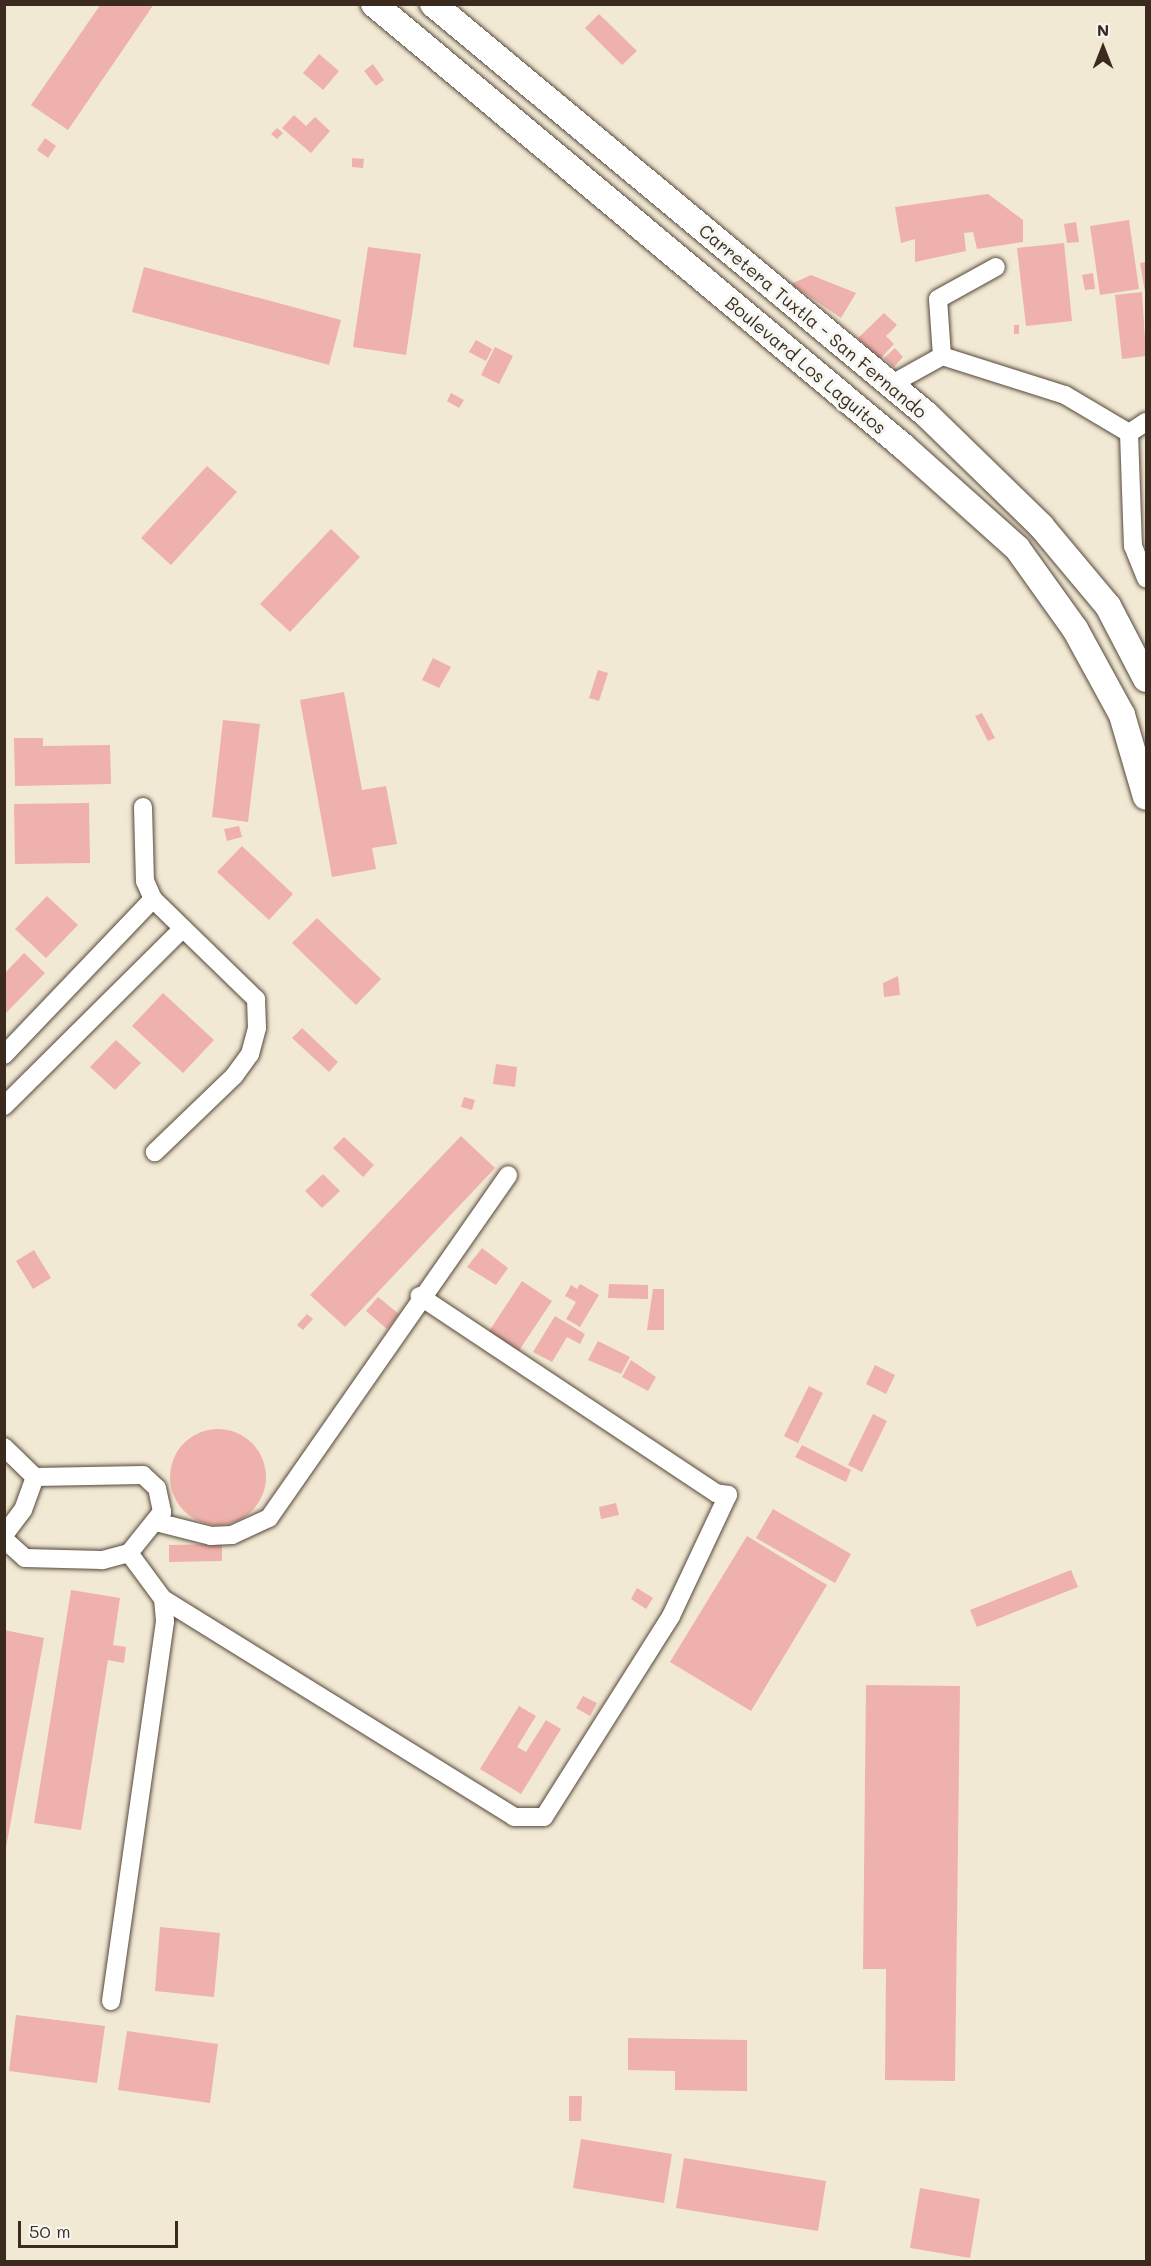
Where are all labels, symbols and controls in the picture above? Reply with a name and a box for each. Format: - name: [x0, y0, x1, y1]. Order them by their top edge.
- north arrow: [1073, 18, 1133, 78]
- text: N: [1097, 19, 1109, 40]
- street label: Carretera Tuxtla - San Fernando: [695, 219, 931, 423]
- street label: Boulevard Los Laguitos: [721, 292, 891, 438]
- scale bar: [21, 2209, 182, 2247]
- text: 50 m: [29, 2219, 71, 2243]

